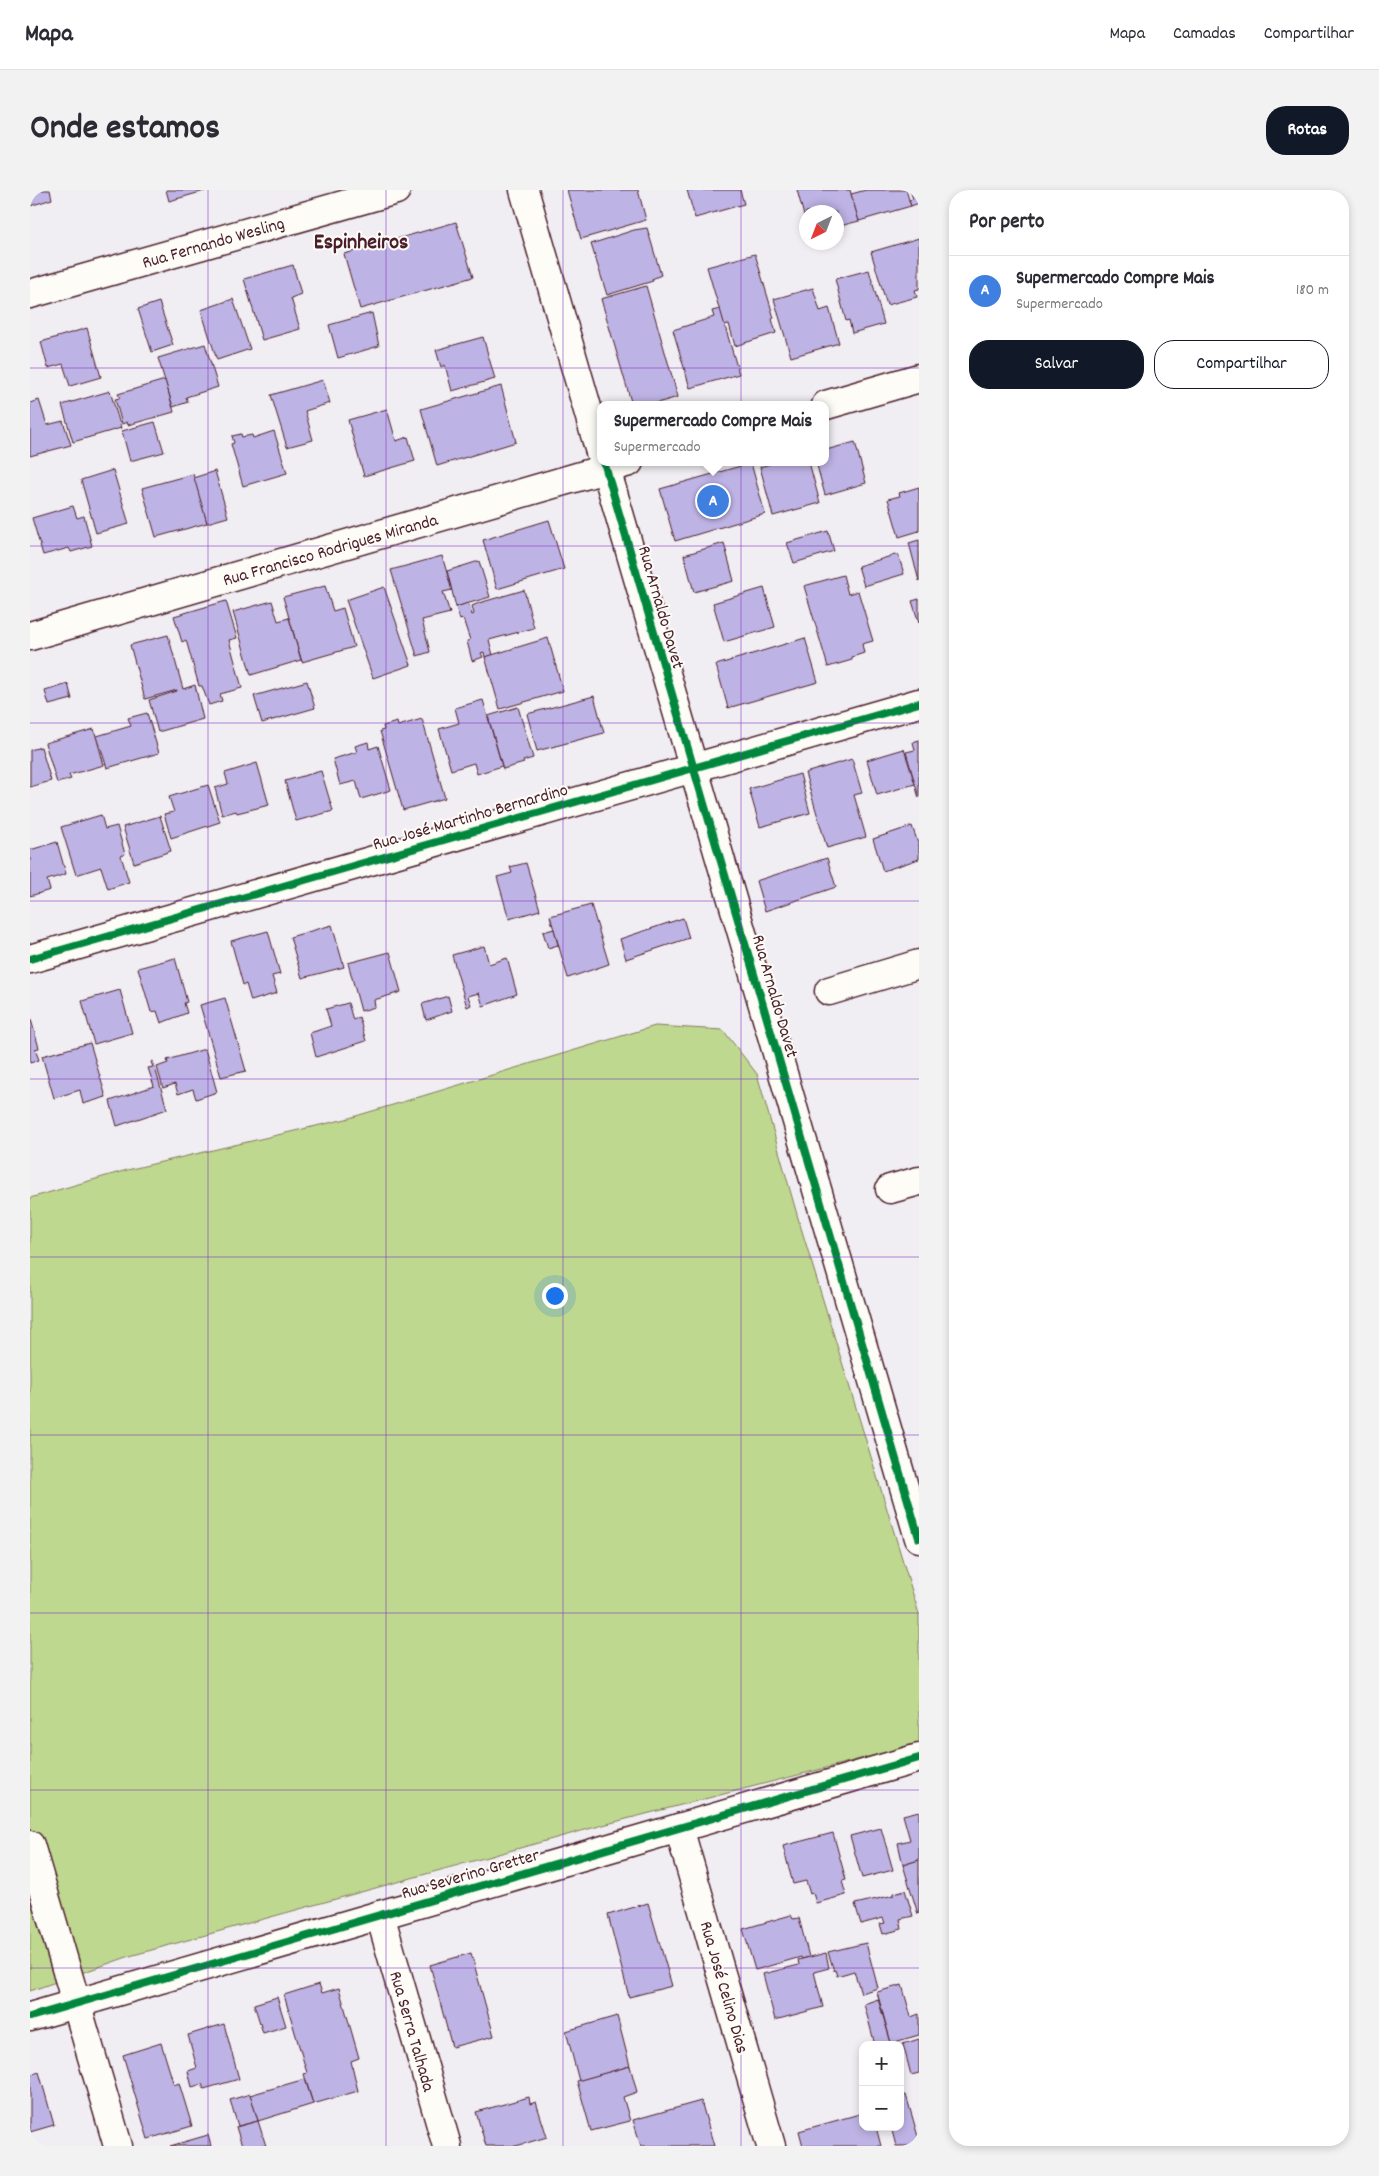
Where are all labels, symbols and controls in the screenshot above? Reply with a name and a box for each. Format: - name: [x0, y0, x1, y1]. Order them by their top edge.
- text: Mapa: [25, 18, 73, 52]
- text: Mapa: [1109, 22, 1145, 47]
- text: Camadas: [1173, 22, 1236, 47]
- text: Compartilhar: [1264, 22, 1354, 47]
- text: Onde estamos: [30, 105, 220, 155]
- button: Rotas: [1266, 106, 1349, 155]
- north arrow: [799, 205, 844, 250]
- text: Por perto: [969, 208, 1044, 238]
- street label: Rua Fernando Wesling: [140, 212, 288, 277]
- district label: Espinheiros: [314, 228, 408, 259]
- text: Supermercado Compre Mais: [1016, 266, 1214, 293]
- text: A: [981, 279, 989, 302]
- text: 180 m: [1296, 279, 1329, 302]
- text: Supermercado: [1016, 293, 1103, 316]
- button: Salvar: [969, 340, 1144, 389]
- button: Compartilhar: [1154, 340, 1329, 389]
- popup: [597, 401, 829, 466]
- text: Supermercado Compre Mais: [614, 409, 812, 436]
- text: Supermercado: [614, 436, 701, 459]
- pin: A: [697, 482, 729, 520]
- street label: Rua Francisco Rodrigues Miranda: [220, 509, 442, 594]
- street label: Rua Arnaldo Davet: [630, 543, 689, 673]
- street label: Rua José Martinho Bernardino: [370, 779, 571, 858]
- street label: Rua Arnaldo Davet: [744, 932, 803, 1062]
- your location: [542, 1283, 568, 1309]
- street label: Rua Severino Gretter: [399, 1844, 543, 1907]
- street label: Rua José Celino Dias: [692, 1919, 753, 2057]
- street label: Rua Serra Talhada: [381, 1968, 440, 2095]
- map controls: [859, 2041, 904, 2131]
- button: +: [859, 2041, 904, 2086]
- button: −: [859, 2086, 904, 2131]

